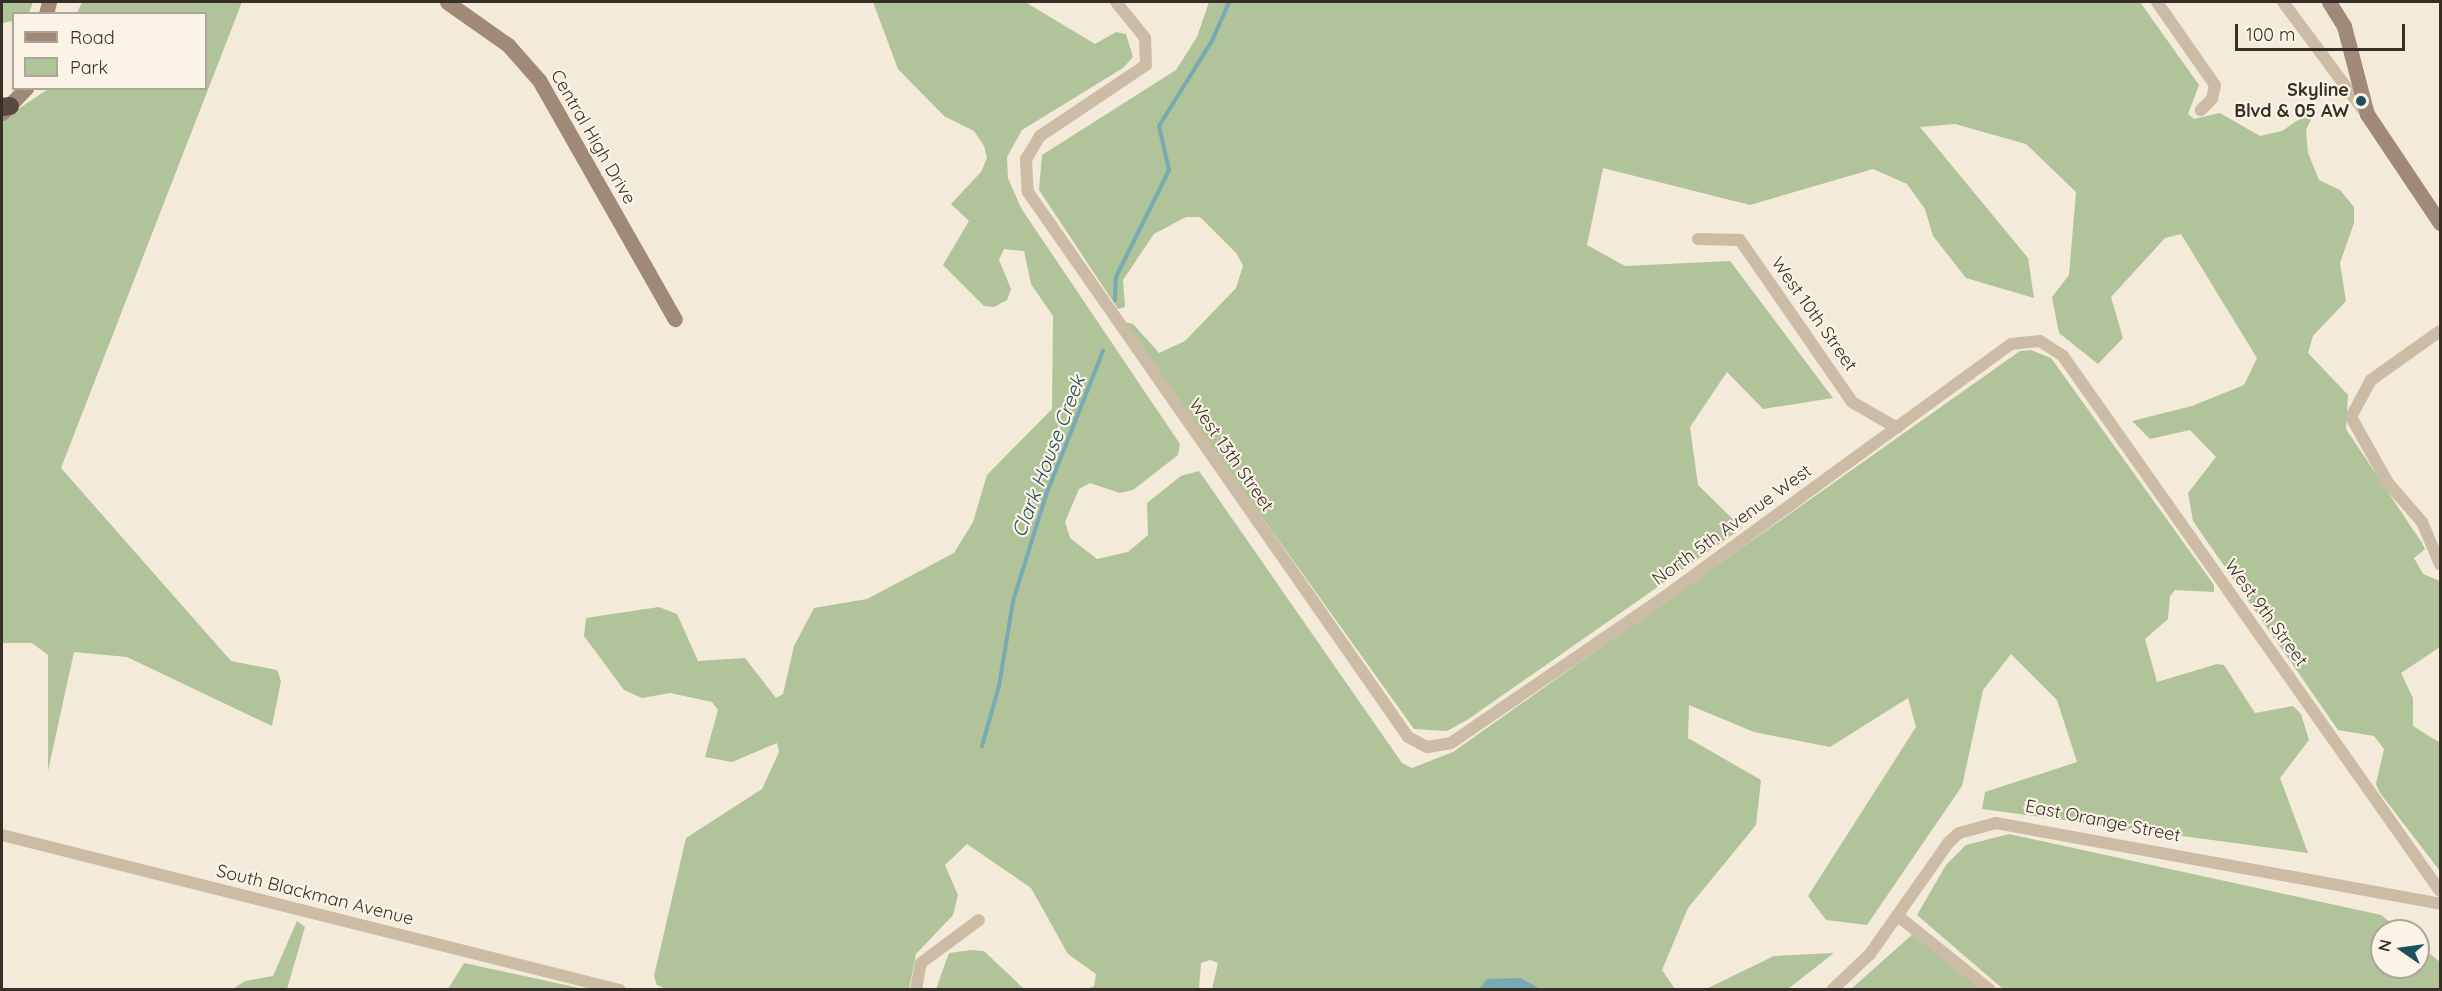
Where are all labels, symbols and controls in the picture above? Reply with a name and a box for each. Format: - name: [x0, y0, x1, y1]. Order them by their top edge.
- legend: [12, 12, 207, 90]
- scale bar: [2238, 12, 2408, 50]
- text: 100 m: [2246, 23, 2295, 46]
- text: Road: [70, 26, 115, 49]
- text: Park: [70, 56, 108, 79]
- street label: Central High Drive: [546, 66, 640, 208]
- place label: Skyline Blvd & 05 AW: [2234, 80, 2349, 122]
- marker: Skyline Blvd & 05 AW: [2354, 94, 2368, 108]
- street label: West 10th Street: [1767, 253, 1861, 375]
- water label: Clark House Creek: [1006, 372, 1090, 540]
- street label: West 13th Street: [1184, 394, 1278, 516]
- street label: North 5th Avenue West: [1648, 460, 1816, 590]
- street label: West 9th Street: [2220, 555, 2312, 671]
- street label: East Orange Street: [2024, 795, 2182, 847]
- street label: South Blackman Avenue: [214, 860, 416, 930]
- north arrow: [2370, 919, 2430, 979]
- text: N: [2373, 937, 2395, 953]

